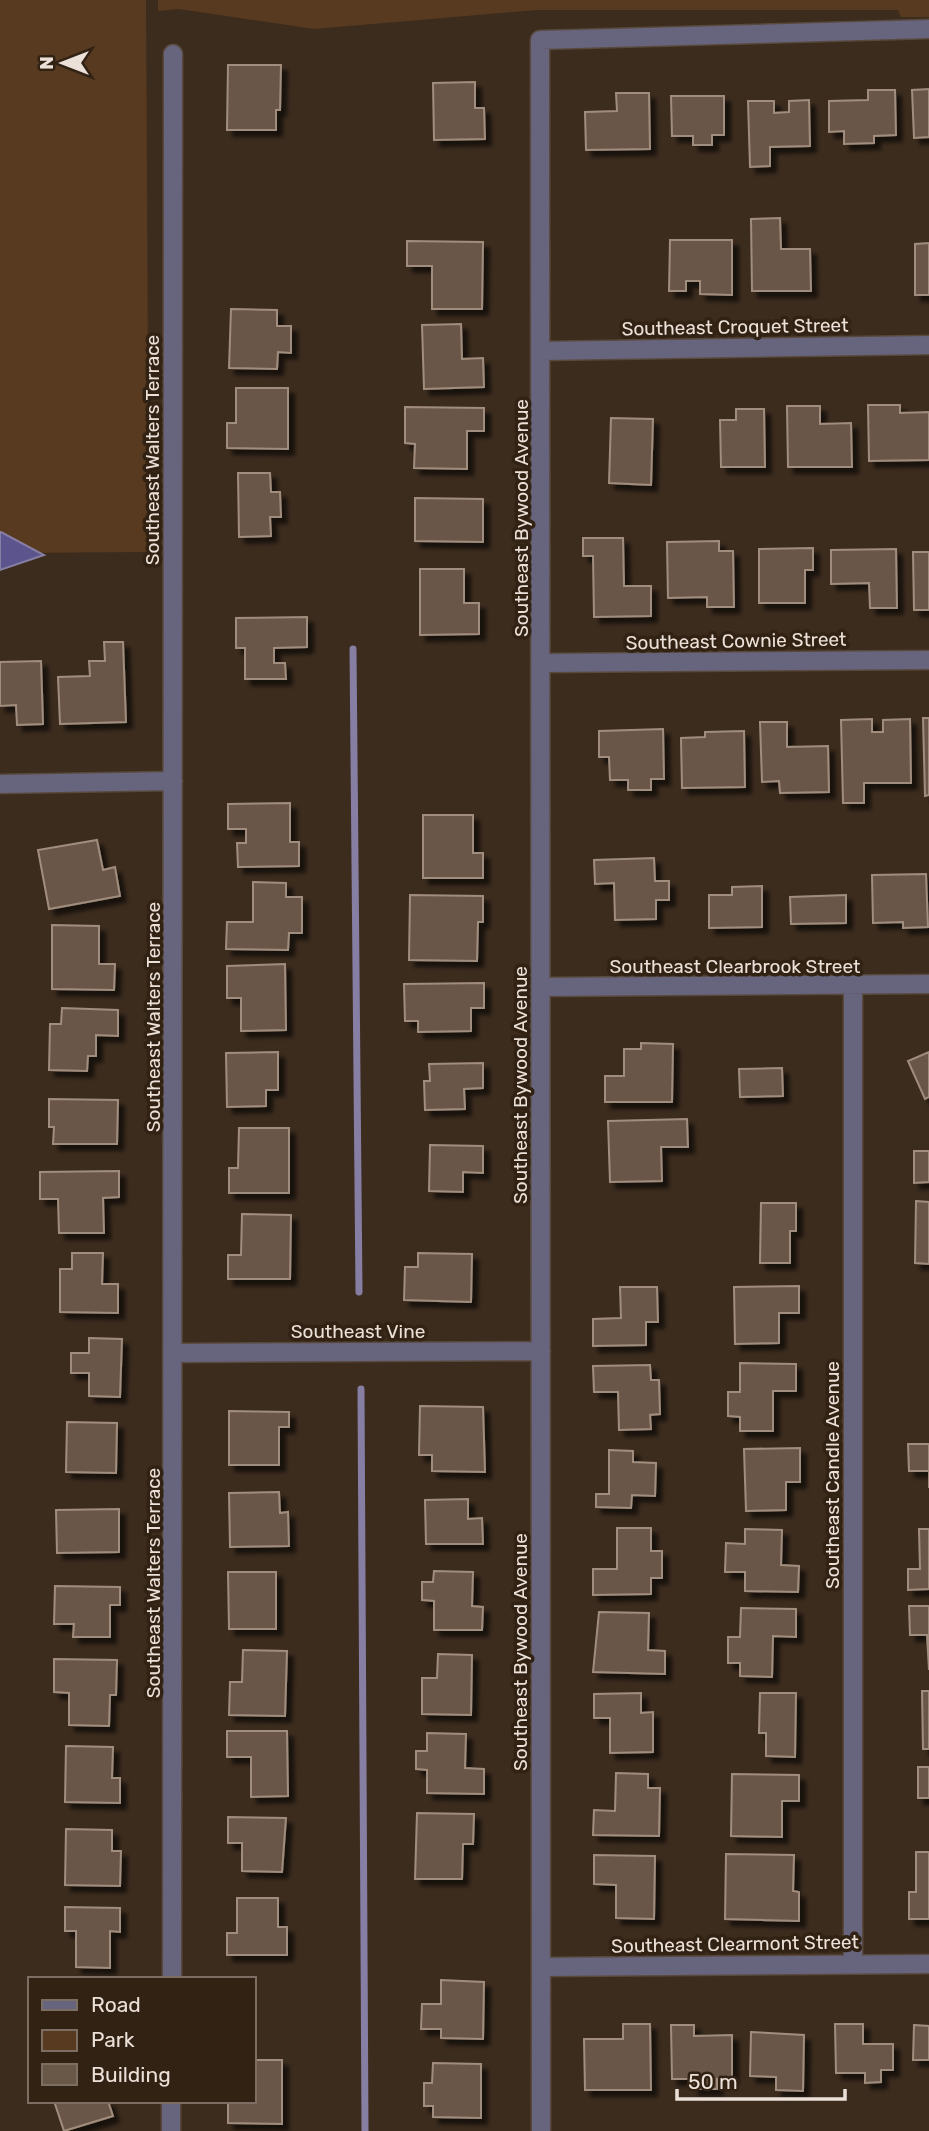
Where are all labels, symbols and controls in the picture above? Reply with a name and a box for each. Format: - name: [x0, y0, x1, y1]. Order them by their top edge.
- north arrow: [28, 28, 98, 98]
- text: N: [35, 56, 58, 70]
- street label: Southeast Croquet Street: [621, 314, 849, 340]
- street label: Southeast Walters Terrace: [141, 335, 164, 565]
- street label: Southeast Bywood Avenue: [510, 399, 533, 637]
- street label: Southeast Cownie Street: [625, 628, 847, 654]
- street label: Southeast Walters Terrace: [142, 902, 165, 1132]
- street label: Southeast Clearbrook Street: [609, 955, 861, 978]
- street label: Southeast Bywood Avenue: [509, 966, 532, 1204]
- street label: Southeast Vine: [291, 1320, 425, 1343]
- street label: Southeast Candle Avenue: [821, 1361, 844, 1589]
- street label: Southeast Walters Terrace: [142, 1468, 165, 1698]
- street label: Southeast Bywood Avenue: [509, 1533, 532, 1771]
- street label: Southeast Clearmont Street: [611, 1930, 860, 1958]
- legend: [28, 1977, 256, 2103]
- text: Road: [91, 1992, 141, 2017]
- text: Park: [91, 2027, 135, 2052]
- scale bar: [677, 2058, 845, 2102]
- text: Building: [91, 2062, 171, 2087]
- text: 50 m: [688, 2069, 738, 2094]

